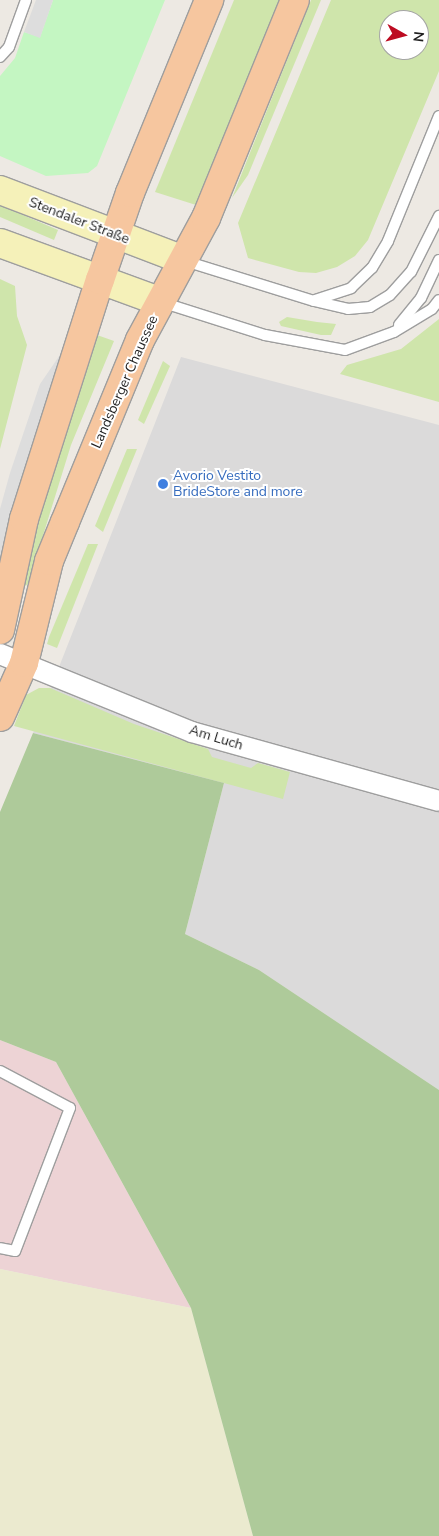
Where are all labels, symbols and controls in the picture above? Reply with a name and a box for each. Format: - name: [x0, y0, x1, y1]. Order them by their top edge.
- north arrow: [379, 10, 429, 60]
- text: N: [408, 30, 428, 43]
- street label: Stendaler Straße: [26, 194, 132, 248]
- street label: Landsberger Chaussee: [88, 313, 162, 451]
- place label: Avorio Vestito BrideStore and more: [173, 468, 303, 501]
- marker: Avorio Vestito BrideStore and more: [157, 478, 169, 490]
- street label: Am Luch: [187, 722, 245, 754]

